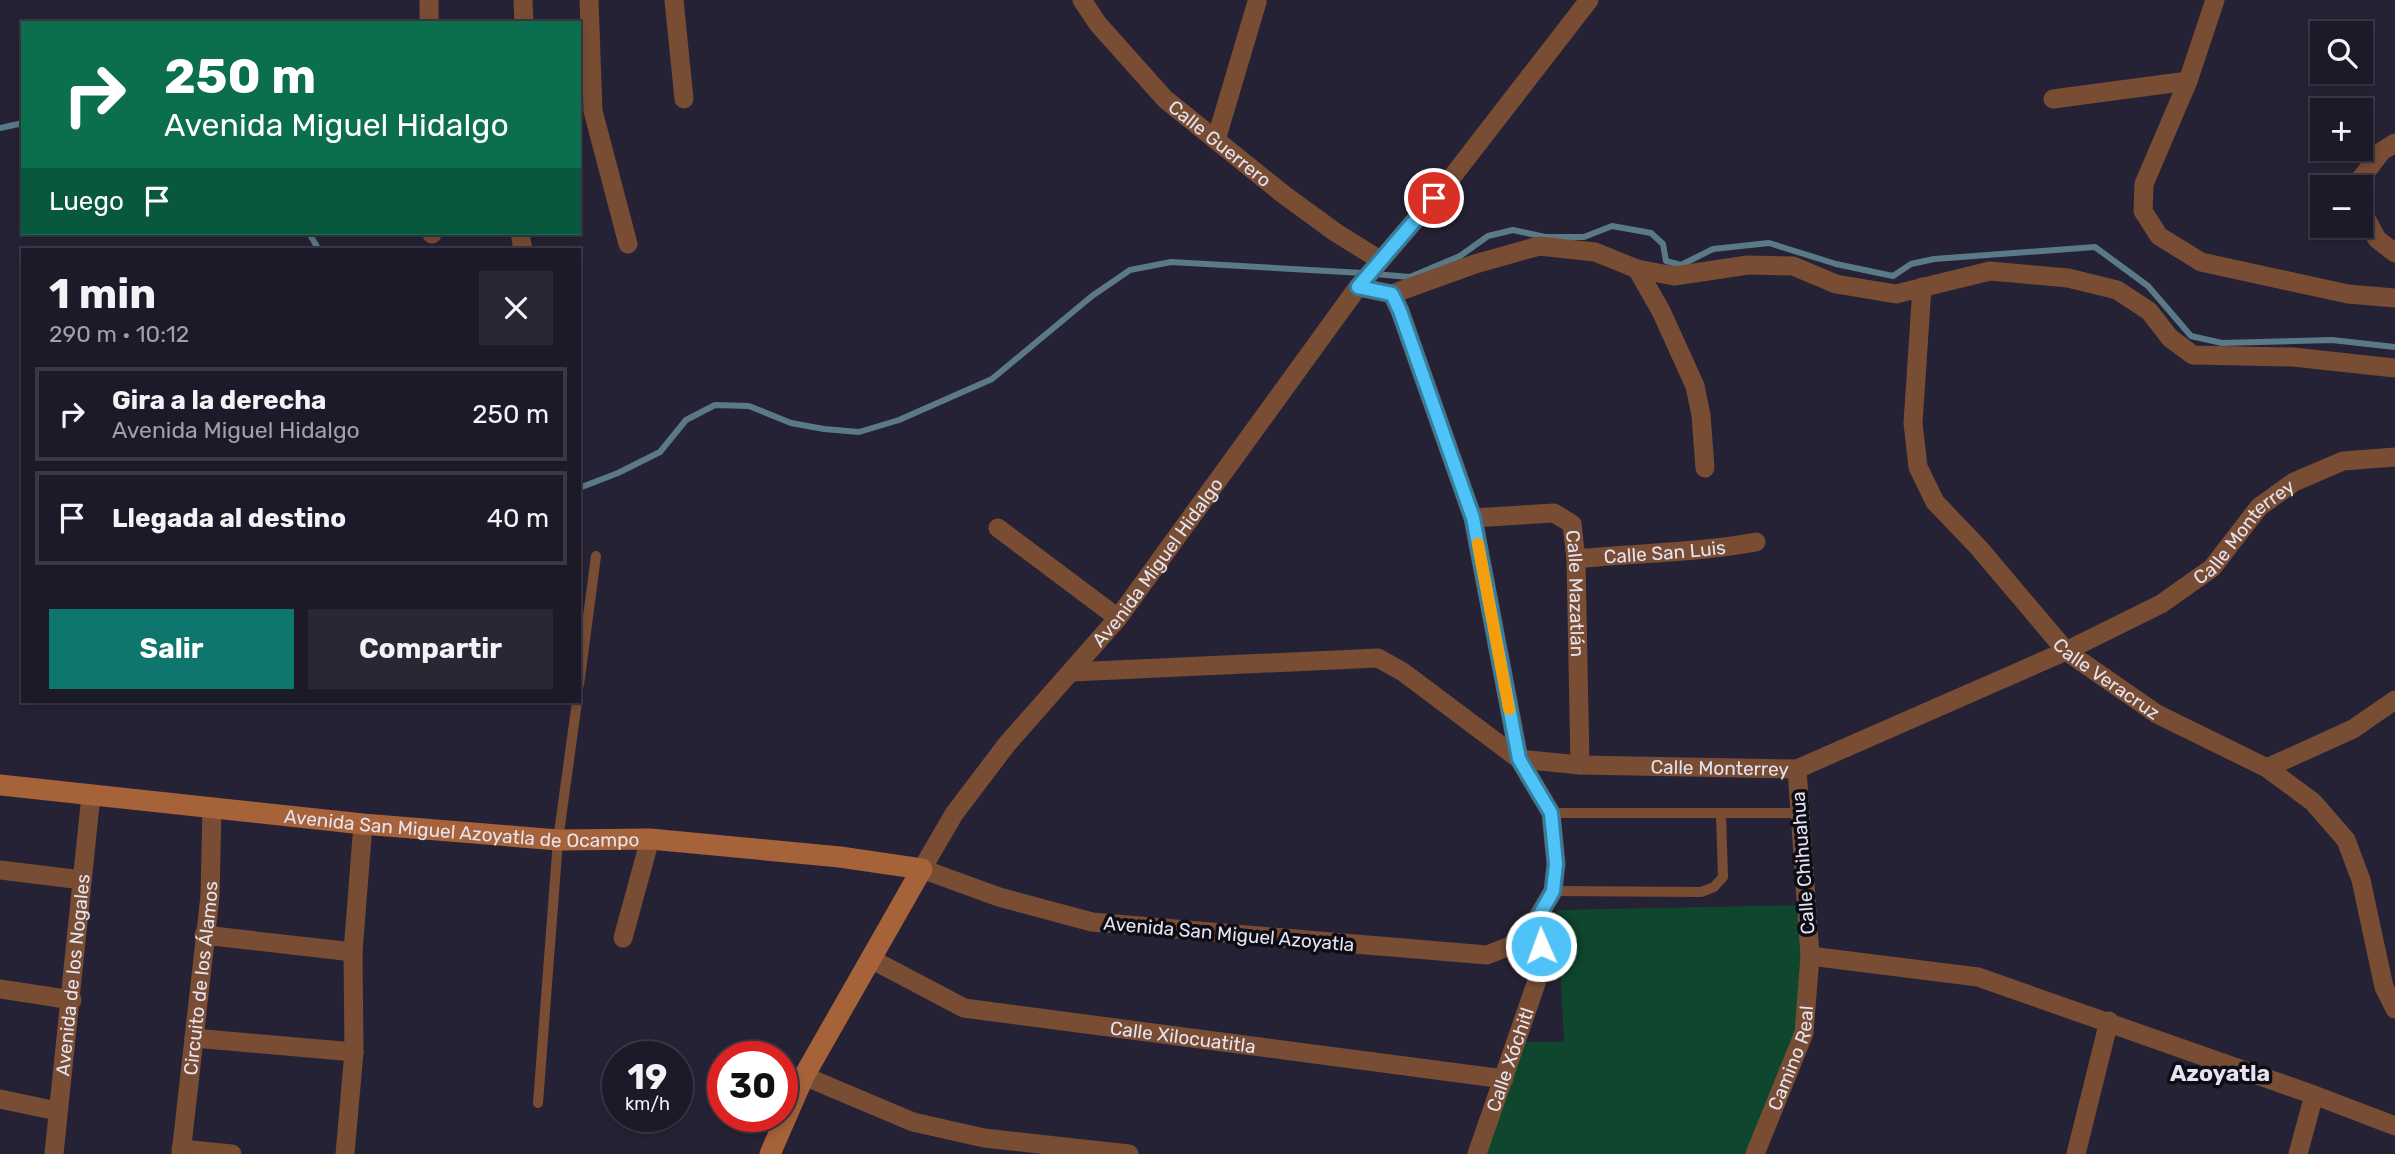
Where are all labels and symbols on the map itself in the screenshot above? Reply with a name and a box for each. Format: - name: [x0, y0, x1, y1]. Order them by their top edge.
- street label: Calle Guerrero: [1164, 95, 1276, 192]
- pin: [1404, 168, 1464, 228]
- street label: Avenida Miguel Hidalgo: [1087, 473, 1227, 651]
- street label: Calle Monterrey: [2189, 474, 2299, 589]
- street label: Calle Mazatlán: [1561, 529, 1589, 657]
- street label: Calle San Luis: [1603, 535, 1727, 568]
- street label: Calle Veracruz: [2048, 633, 2165, 724]
- street label: Calle Monterrey: [1650, 755, 1789, 780]
- street label: Calle Chihuahua: [1787, 791, 1819, 935]
- street label: Avenida San Miguel Azoyatla de Ocampo: [283, 804, 639, 852]
- street label: Avenida de los Nogales: [51, 873, 94, 1077]
- street label: Circuito de los Álamos: [178, 881, 222, 1076]
- position arrow: [1504, 909, 1578, 983]
- street label: Avenida San Miguel Azoyatla: [1103, 912, 1355, 956]
- street label: Calle Xóchitl: [1481, 1004, 1538, 1115]
- street label: Camino Real: [1762, 1005, 1818, 1114]
- street label: Calle Xilocuatitla: [1109, 1016, 1257, 1058]
- speed limit sign: 30: [707, 1041, 798, 1132]
- district label: Azoyatla: [2170, 1059, 2270, 1087]

